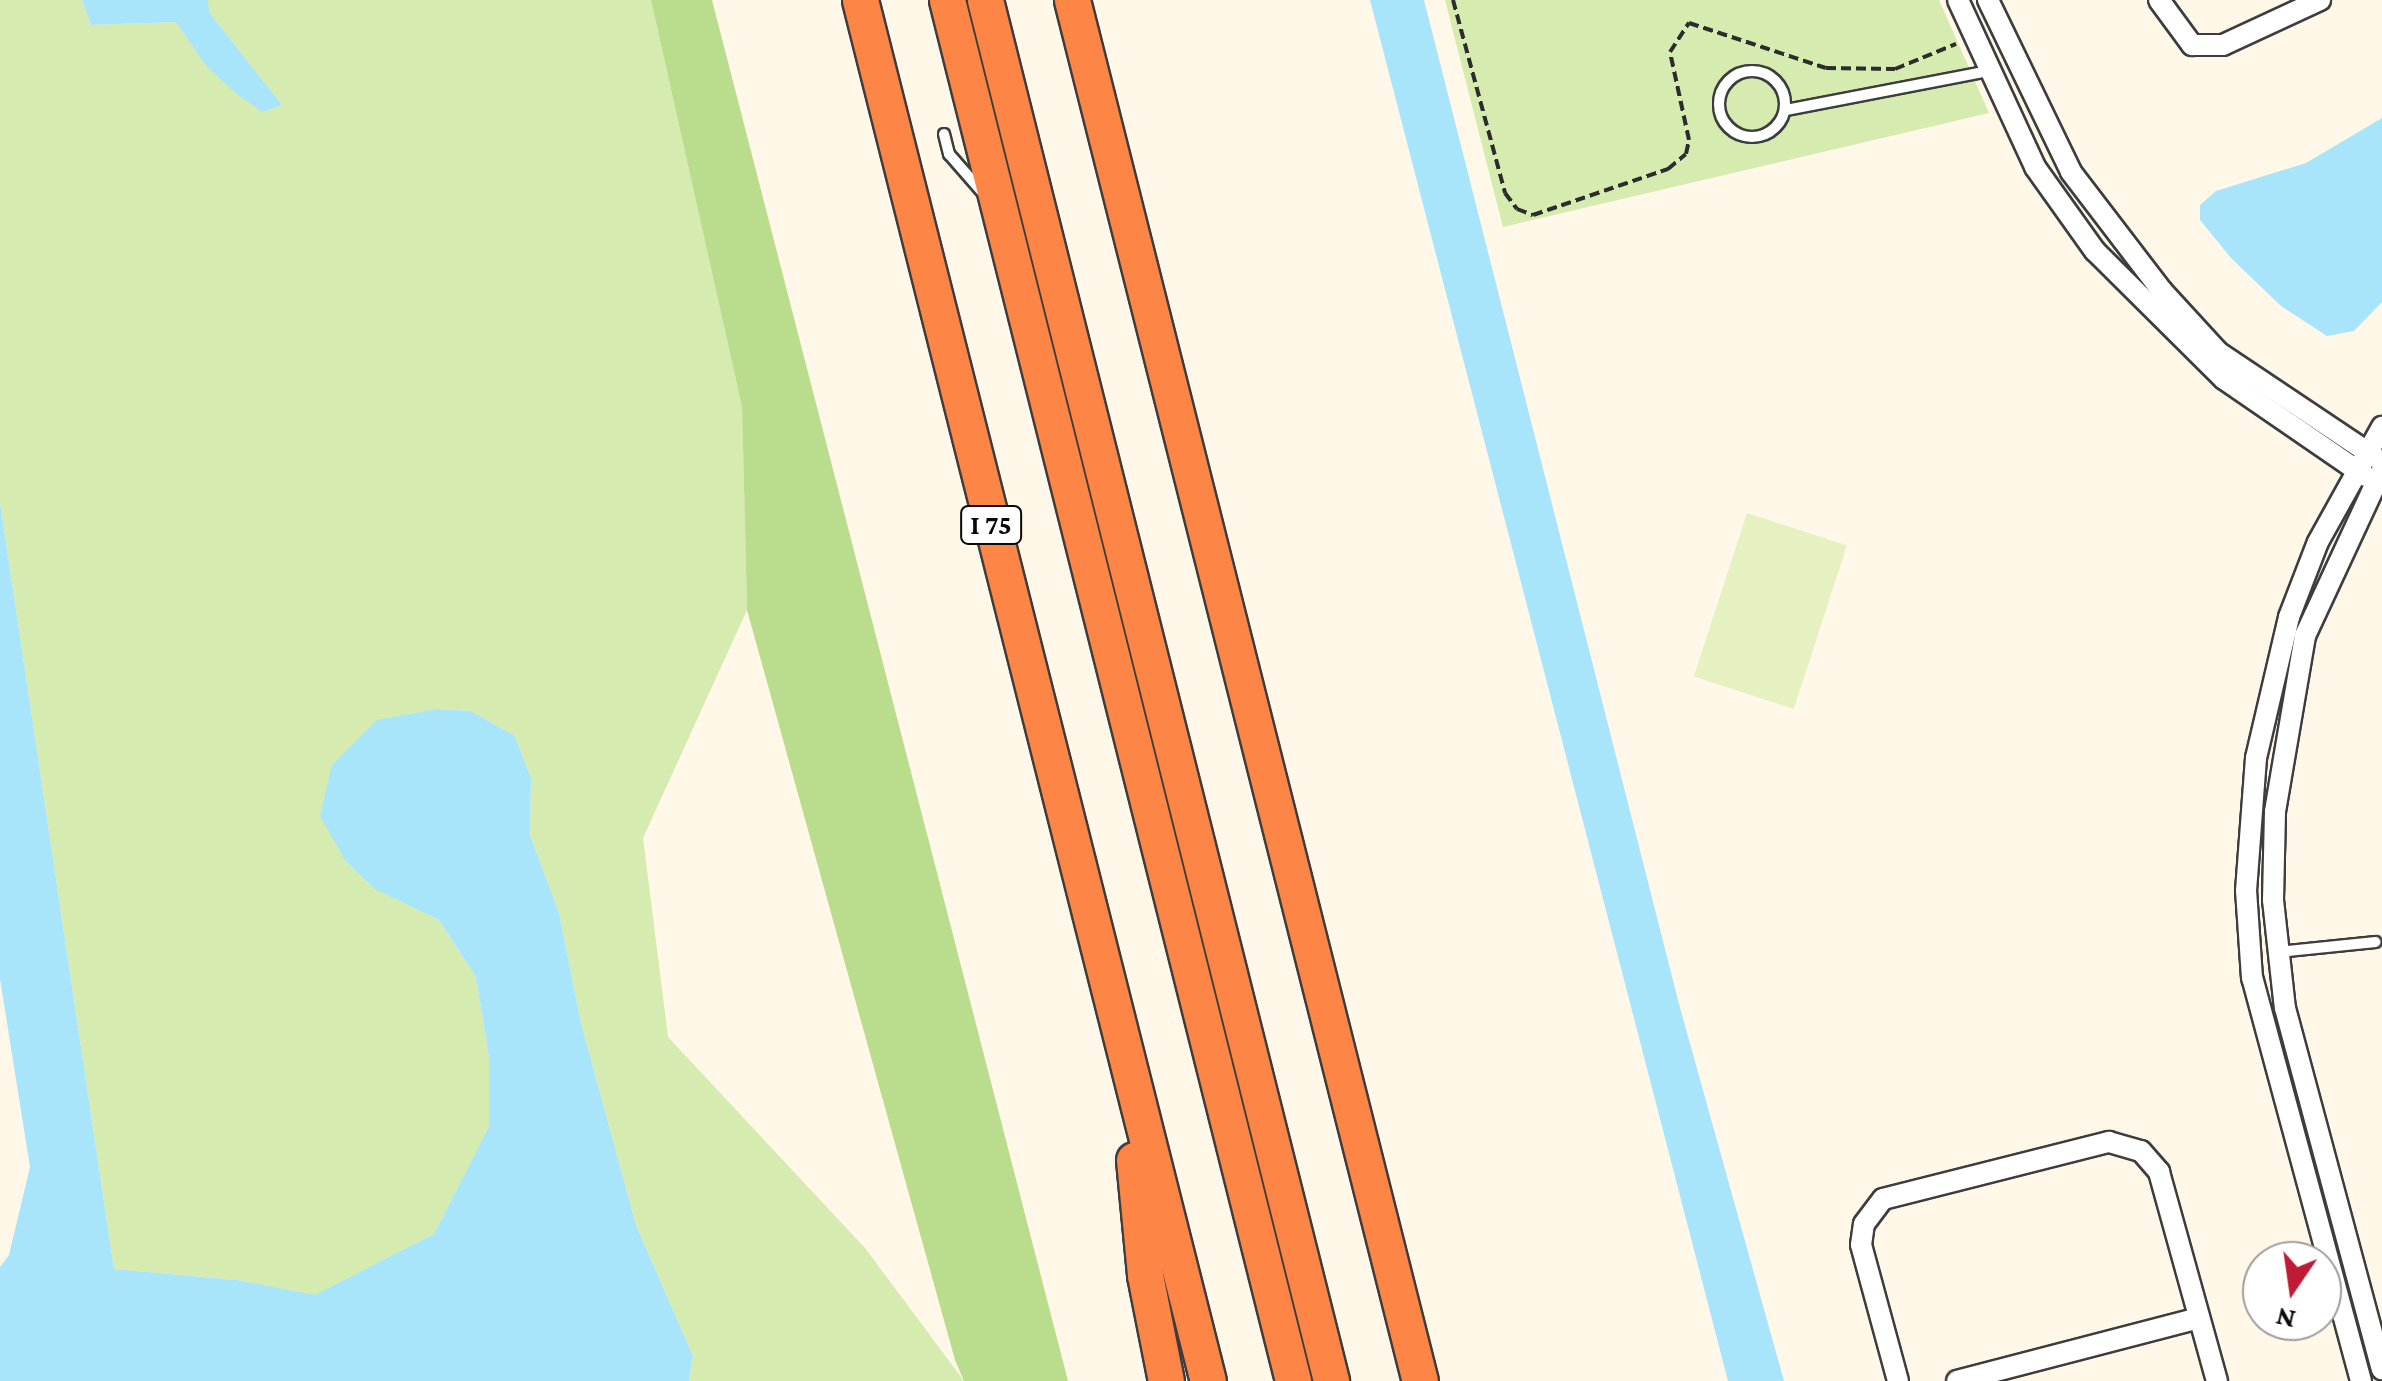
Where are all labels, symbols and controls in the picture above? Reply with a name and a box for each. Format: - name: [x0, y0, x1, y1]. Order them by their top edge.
- road number: I 75: [958, 502, 1024, 548]
- north arrow: [2242, 1241, 2342, 1341]
- text: N: [2273, 1302, 2298, 1336]

